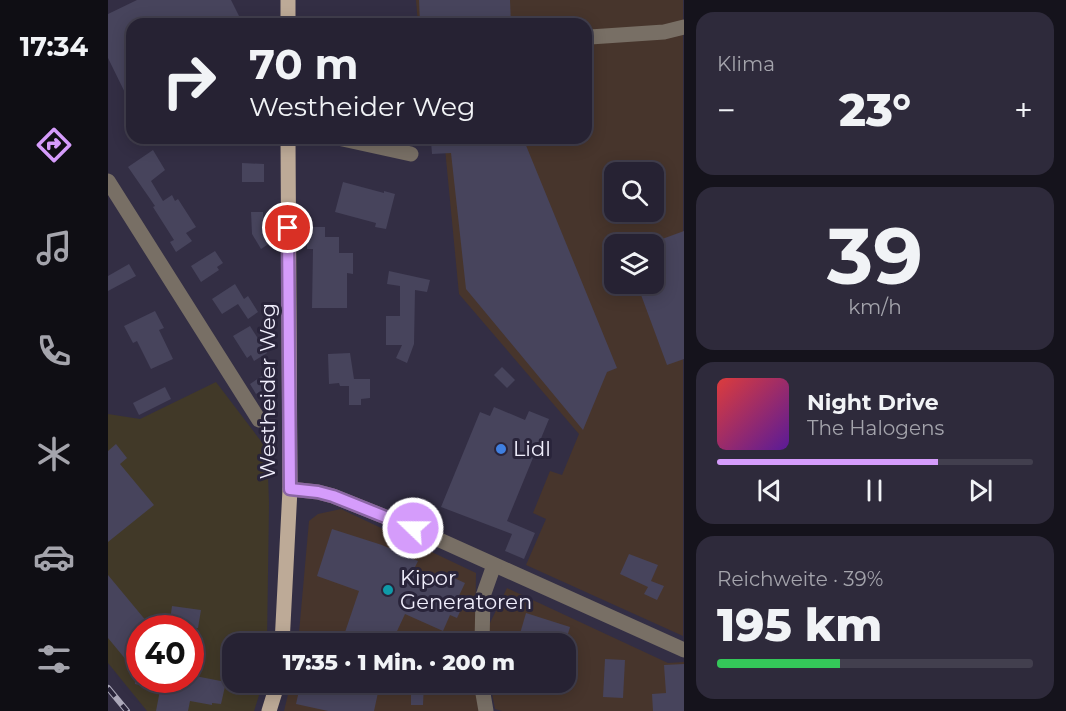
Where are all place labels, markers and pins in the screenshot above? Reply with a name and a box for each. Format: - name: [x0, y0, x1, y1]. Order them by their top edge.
- pin: [262, 202, 313, 253]
- place label: Lidl: [513, 436, 551, 461]
- marker: Lidl: [494, 442, 508, 456]
- place label: Kipor Generatoren: [400, 565, 532, 614]
- marker: Kipor Generatoren: [381, 583, 395, 597]

